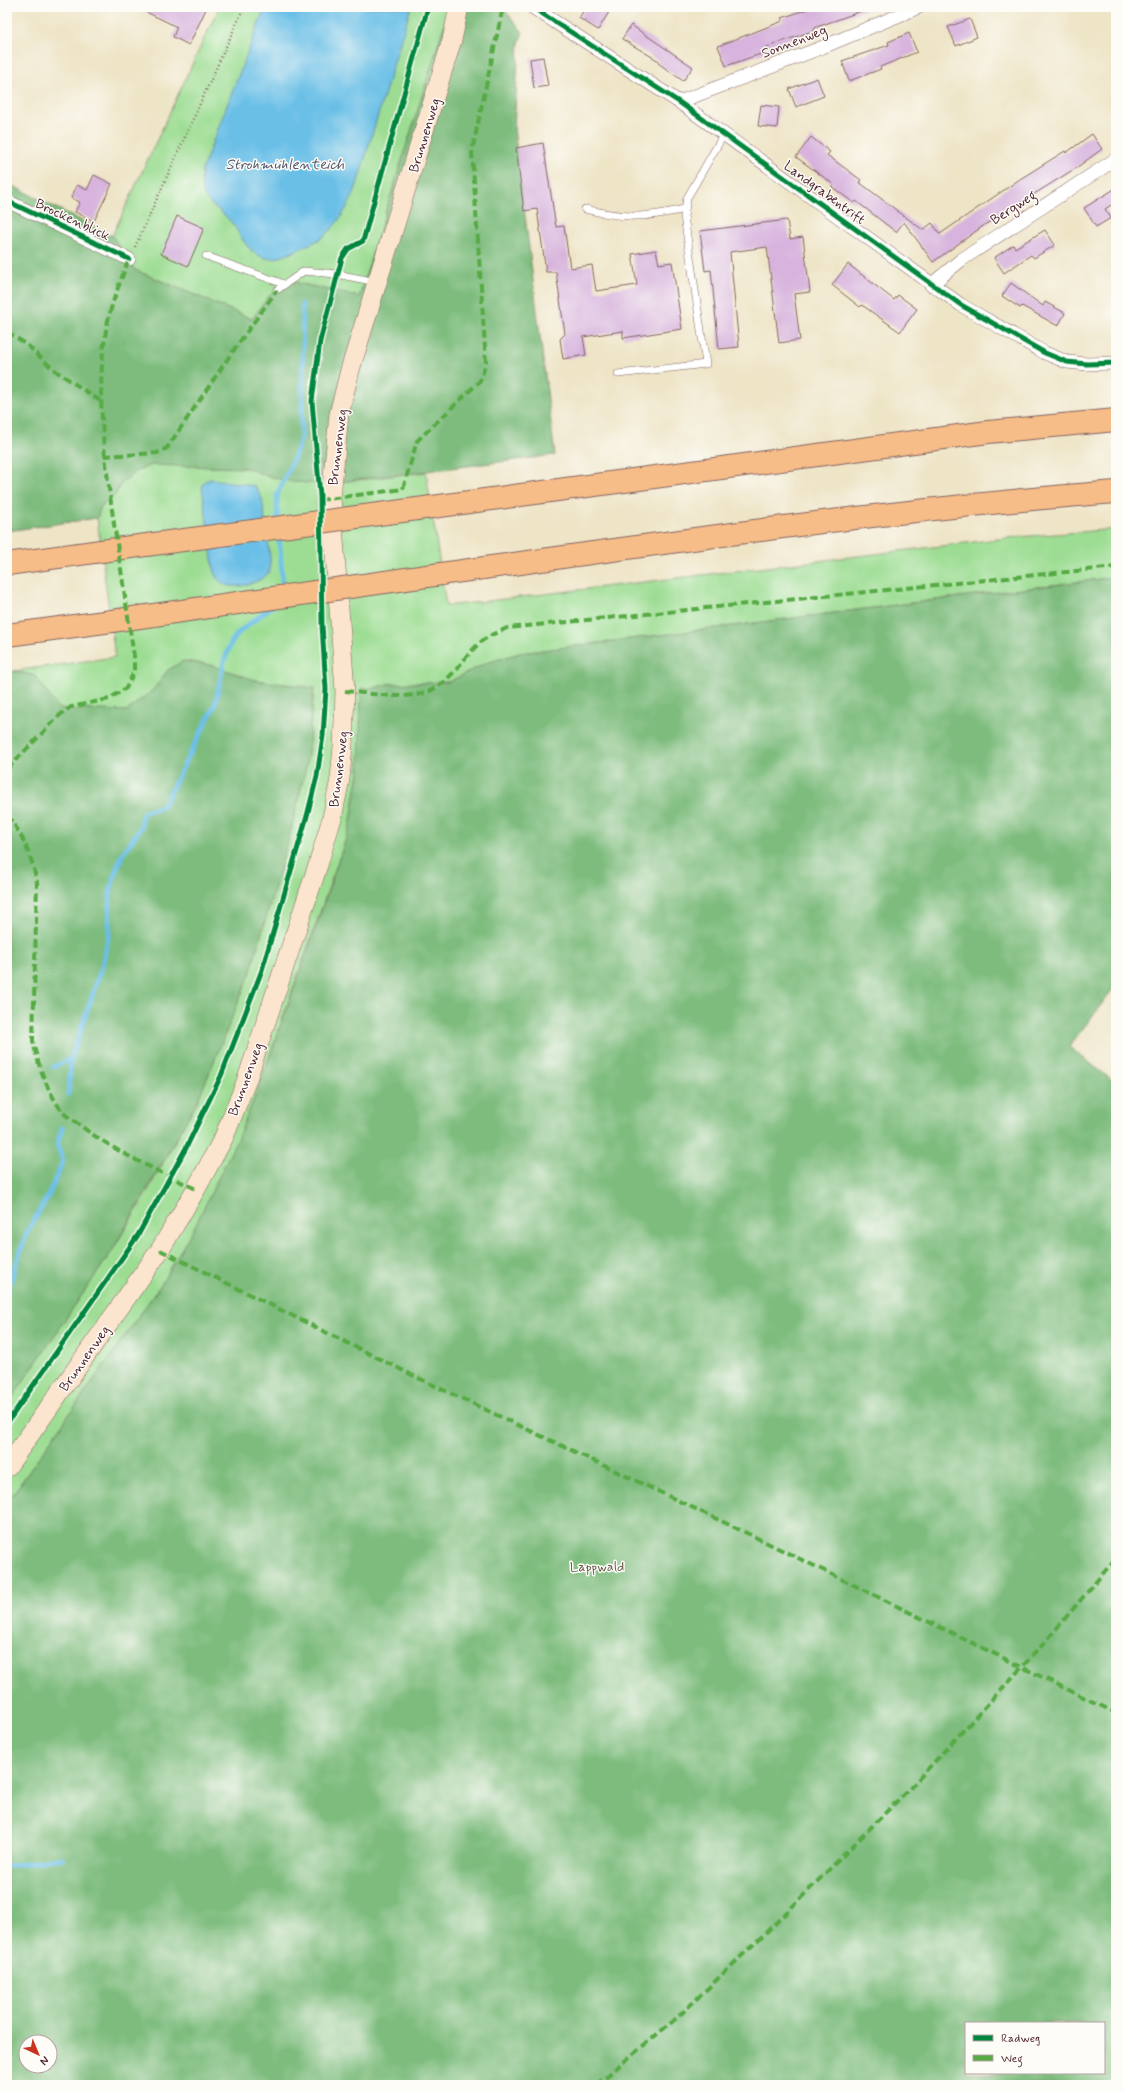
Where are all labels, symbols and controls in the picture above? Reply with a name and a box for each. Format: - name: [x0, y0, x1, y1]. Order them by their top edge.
- street label: Sonnenweg: [759, 21, 830, 64]
- street label: Brunnenweg: [405, 96, 445, 175]
- water label: Strohmühlenteich: [226, 155, 344, 175]
- street label: Landgrabentrift: [780, 157, 869, 229]
- street label: Bergweg: [987, 186, 1041, 231]
- street label: Brockenblick: [32, 195, 113, 245]
- street label: Brunnenweg: [324, 408, 352, 486]
- street label: Brunnenweg: [325, 730, 353, 808]
- street label: Brunnenweg: [224, 1040, 268, 1119]
- street label: Brunnenweg: [55, 1322, 114, 1395]
- park label: Lappwald: [570, 1558, 624, 1576]
- legend: [965, 2022, 1105, 2074]
- text: Radweg: [1001, 2031, 1040, 2047]
- north arrow: [18, 2034, 58, 2074]
- text: Weg: [1001, 2051, 1023, 2068]
- text: N: [37, 2053, 52, 2068]

